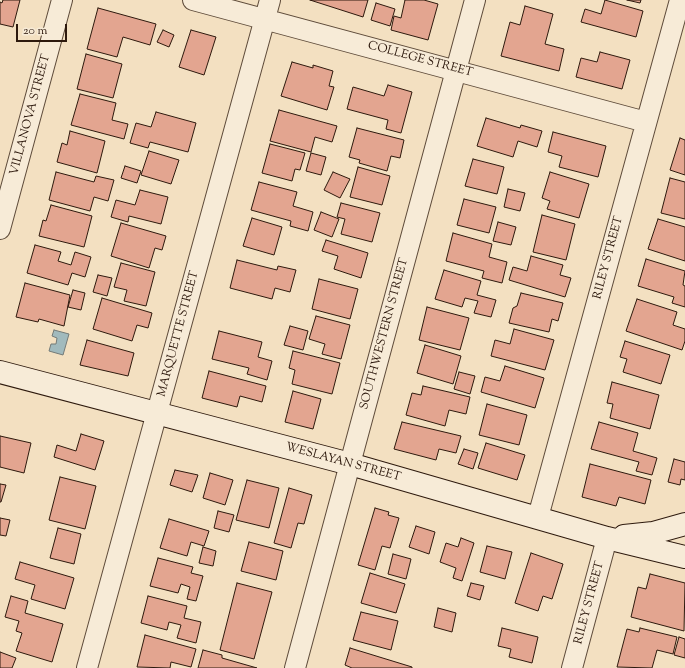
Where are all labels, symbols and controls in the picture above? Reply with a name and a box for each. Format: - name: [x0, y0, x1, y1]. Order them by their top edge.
- scale bar: [18, 16, 69, 42]
- text: 20 m: [23, 22, 47, 40]
- street label: COLLEGE STREET: [366, 39, 474, 81]
- street label: VILLANOVA STREET: [8, 53, 54, 177]
- street label: RILEY STREET: [591, 215, 627, 301]
- street label: SOUTHWESTERN STREET: [358, 257, 412, 411]
- street label: MARQUETTE STREET: [155, 269, 203, 399]
- street label: WESLAYAN STREET: [284, 441, 402, 485]
- street label: RILEY STREET: [572, 560, 608, 646]

